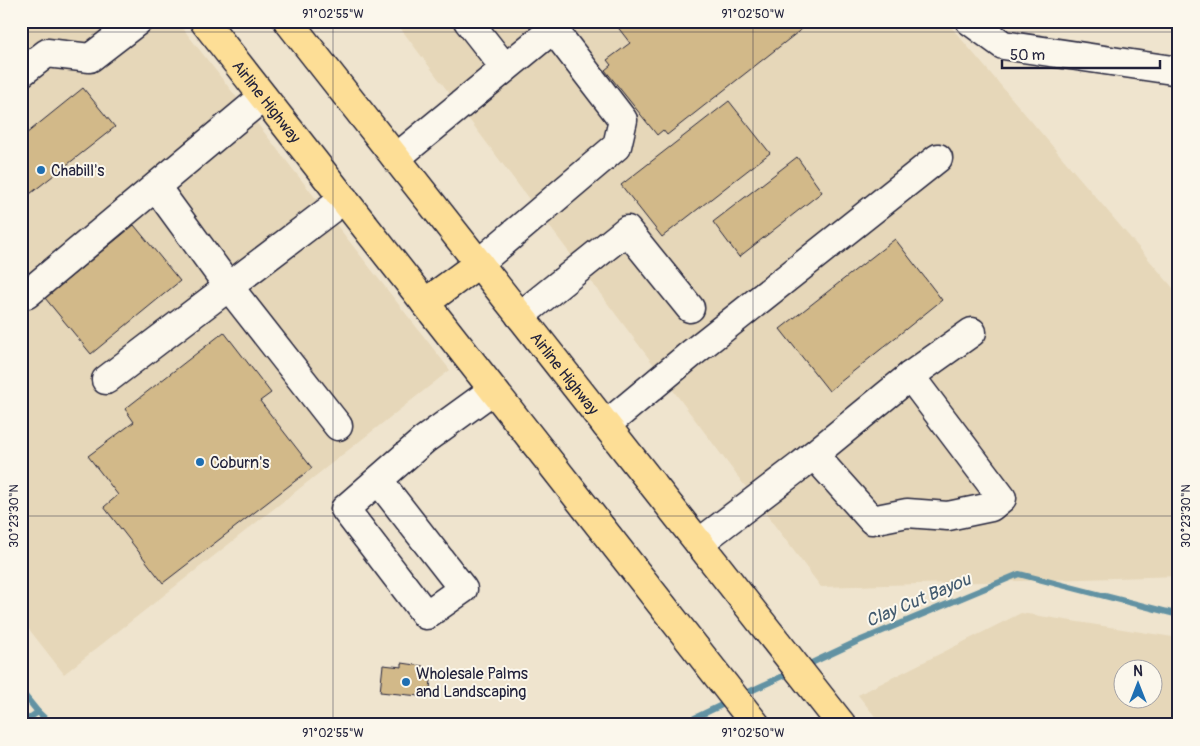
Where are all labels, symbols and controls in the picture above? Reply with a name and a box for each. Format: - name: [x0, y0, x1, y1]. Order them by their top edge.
- text: 91°02'55"W: [302, 7, 364, 22]
- text: 91°02'50"W: [721, 7, 785, 22]
- scale bar: [1002, 38, 1160, 70]
- text: 50 m: [1010, 46, 1045, 65]
- street label: Airline Highway: [228, 56, 305, 147]
- place label: Chabill's: [51, 161, 104, 181]
- marker: Chabill's: [35, 164, 47, 176]
- street label: Airline Highway: [526, 328, 603, 419]
- place label: Coburn's: [210, 453, 269, 473]
- marker: Coburn's: [194, 456, 206, 468]
- text: 30°23'30"N: [7, 484, 22, 548]
- text: 30°23'30"N: [1179, 484, 1194, 548]
- water label: Clay Cut Bayou: [862, 568, 975, 633]
- north arrow: [1112, 658, 1162, 708]
- text: N: [1133, 663, 1143, 680]
- place label: Wholesale Palms and Landscaping: [416, 664, 528, 702]
- marker: Wholesale Palms and Landscaping: [400, 676, 412, 688]
- text: 91°02'55"W: [302, 726, 364, 741]
- text: 91°02'50"W: [721, 726, 785, 741]

